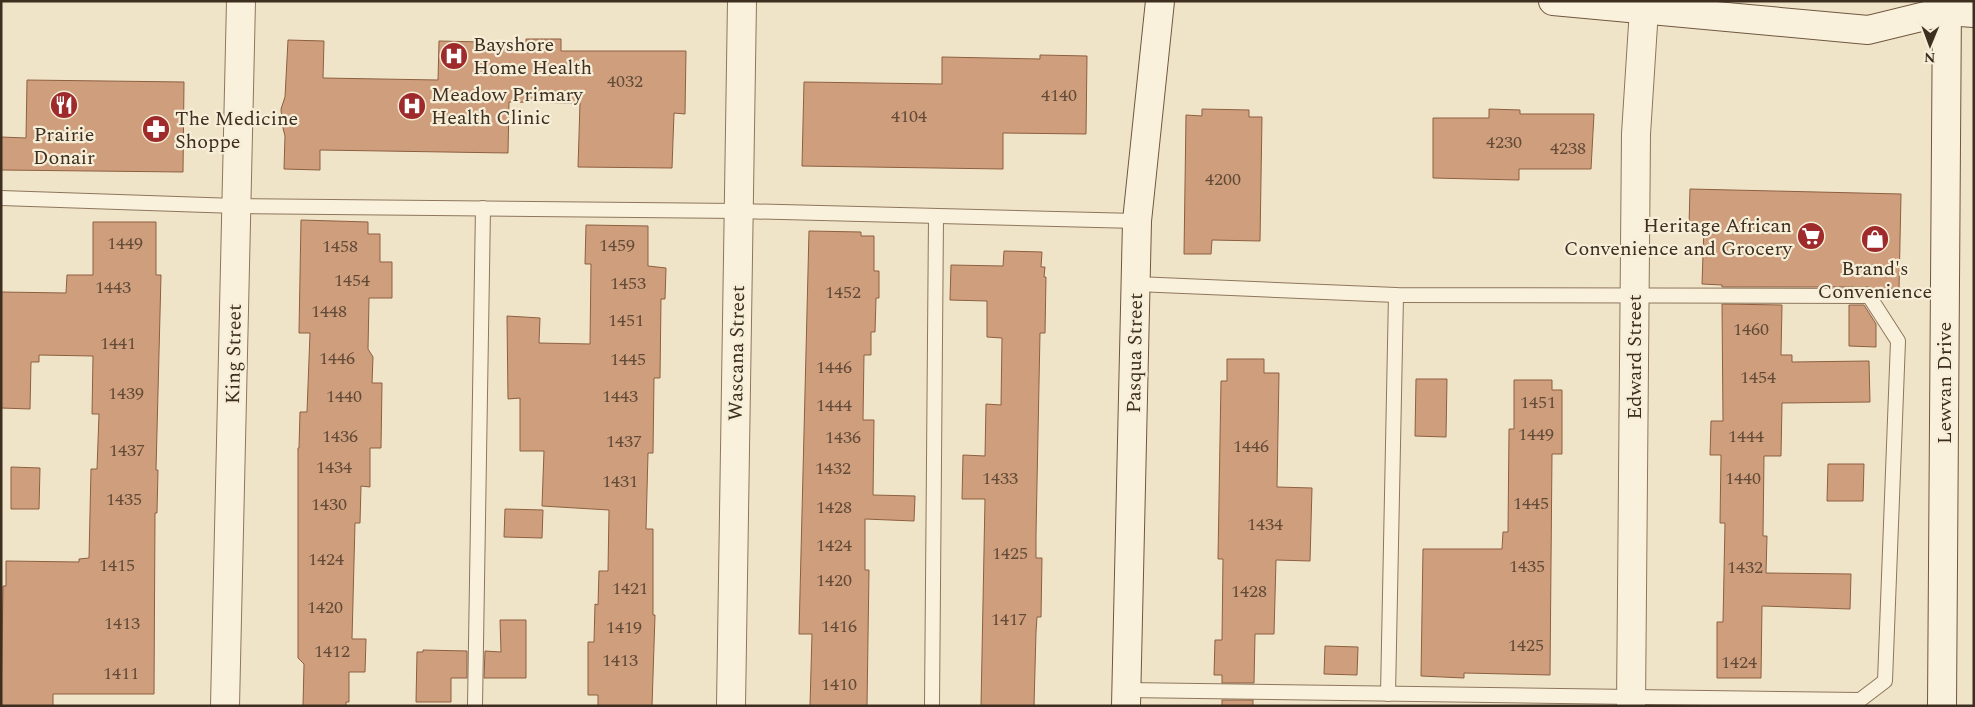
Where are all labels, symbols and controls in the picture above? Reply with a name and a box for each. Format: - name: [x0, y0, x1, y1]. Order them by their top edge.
- north arrow: [1905, 20, 1955, 70]
- place label: Bayshore Home Health: [473, 30, 592, 83]
- hospital icon: Bayshore Home Health: [439, 41, 469, 71]
- text: N: [1924, 47, 1936, 68]
- house number: 4032: [607, 68, 643, 95]
- place label: Meadow Primary Health Clinic: [431, 80, 584, 133]
- house number: 4140: [1041, 82, 1077, 109]
- restaurant icon: Prairie Donair: [49, 90, 79, 120]
- hospital icon: Meadow Primary Health Clinic: [397, 91, 427, 121]
- house number: 4104: [891, 103, 927, 130]
- place label: The Medicine Shoppe: [175, 104, 298, 157]
- pharmacy icon: The Medicine Shoppe: [141, 114, 171, 144]
- place label: Prairie Donair: [33, 120, 95, 173]
- house number: 4230: [1486, 129, 1522, 156]
- house number: 4238: [1550, 135, 1586, 162]
- house number: 4200: [1205, 166, 1241, 193]
- place label: Heritage African Convenience and Grocery: [1564, 211, 1793, 264]
- supermarket icon: Heritage African Convenience and Grocery: [1796, 221, 1826, 251]
- shop icon: Brand's Convenience: [1860, 224, 1890, 254]
- house number: 1449: [107, 230, 143, 257]
- house number: 1459: [599, 232, 635, 259]
- house number: 1458: [322, 233, 358, 260]
- place label: Brand's Convenience: [1818, 254, 1932, 307]
- house number: 1454: [334, 267, 370, 294]
- house number: 1453: [610, 270, 646, 297]
- house number: 1443: [95, 274, 131, 301]
- house number: 1452: [825, 279, 861, 306]
- street label: Wascana Street: [721, 285, 753, 421]
- street label: Pasqua Street: [1119, 293, 1151, 413]
- street label: Edward Street: [1620, 294, 1650, 420]
- house number: 1448: [311, 298, 347, 325]
- street label: King Street: [218, 304, 250, 404]
- house number: 1451: [608, 307, 644, 334]
- house number: 1460: [1733, 316, 1769, 343]
- street label: Lewvan Drive: [1930, 322, 1960, 444]
- house number: 1441: [100, 330, 136, 357]
- house number: 1446: [319, 345, 355, 372]
- house number: 1445: [610, 346, 646, 373]
- house number: 1446: [816, 354, 852, 381]
- house number: 1454: [1740, 364, 1776, 391]
- house number: 1439: [108, 380, 144, 407]
- house number: 1440: [326, 383, 362, 410]
- house number: 1443: [602, 383, 638, 410]
- house number: 1451: [1520, 389, 1556, 416]
- house number: 1444: [816, 392, 852, 419]
- house number: 1449: [1518, 421, 1554, 448]
- house number: 1436: [322, 423, 358, 450]
- house number: 1444: [1728, 423, 1764, 450]
- house number: 1436: [825, 424, 861, 451]
- house number: 1437: [606, 428, 642, 455]
- house number: 1446: [1233, 433, 1269, 460]
- house number: 1437: [109, 437, 145, 464]
- house number: 1434: [316, 454, 352, 481]
- house number: 1432: [815, 455, 851, 482]
- house number: 1433: [982, 465, 1018, 492]
- house number: 1440: [1725, 465, 1761, 492]
- house number: 1431: [602, 468, 638, 495]
- house number: 1435: [106, 486, 142, 513]
- house number: 1445: [1513, 490, 1549, 517]
- house number: 1430: [311, 491, 347, 518]
- house number: 1428: [816, 494, 852, 521]
- house number: 1434: [1247, 511, 1283, 538]
- house number: 1424: [816, 532, 852, 559]
- house number: 1425: [992, 540, 1028, 567]
- house number: 1424: [308, 546, 344, 573]
- house number: 1415: [99, 552, 135, 579]
- house number: 1435: [1509, 553, 1545, 580]
- house number: 1432: [1727, 554, 1763, 581]
- house number: 1420: [816, 567, 852, 594]
- house number: 1421: [612, 575, 648, 602]
- house number: 1428: [1231, 578, 1267, 605]
- house number: 1420: [307, 594, 343, 621]
- house number: 1417: [991, 606, 1027, 633]
- house number: 1413: [104, 610, 140, 637]
- house number: 1416: [821, 613, 857, 640]
- house number: 1419: [606, 614, 642, 641]
- house number: 1425: [1508, 632, 1544, 659]
- house number: 1412: [314, 638, 350, 665]
- house number: 1413: [602, 647, 638, 674]
- house number: 1424: [1721, 649, 1757, 676]
- house number: 1411: [103, 660, 139, 687]
- house number: 1410: [821, 671, 857, 698]

